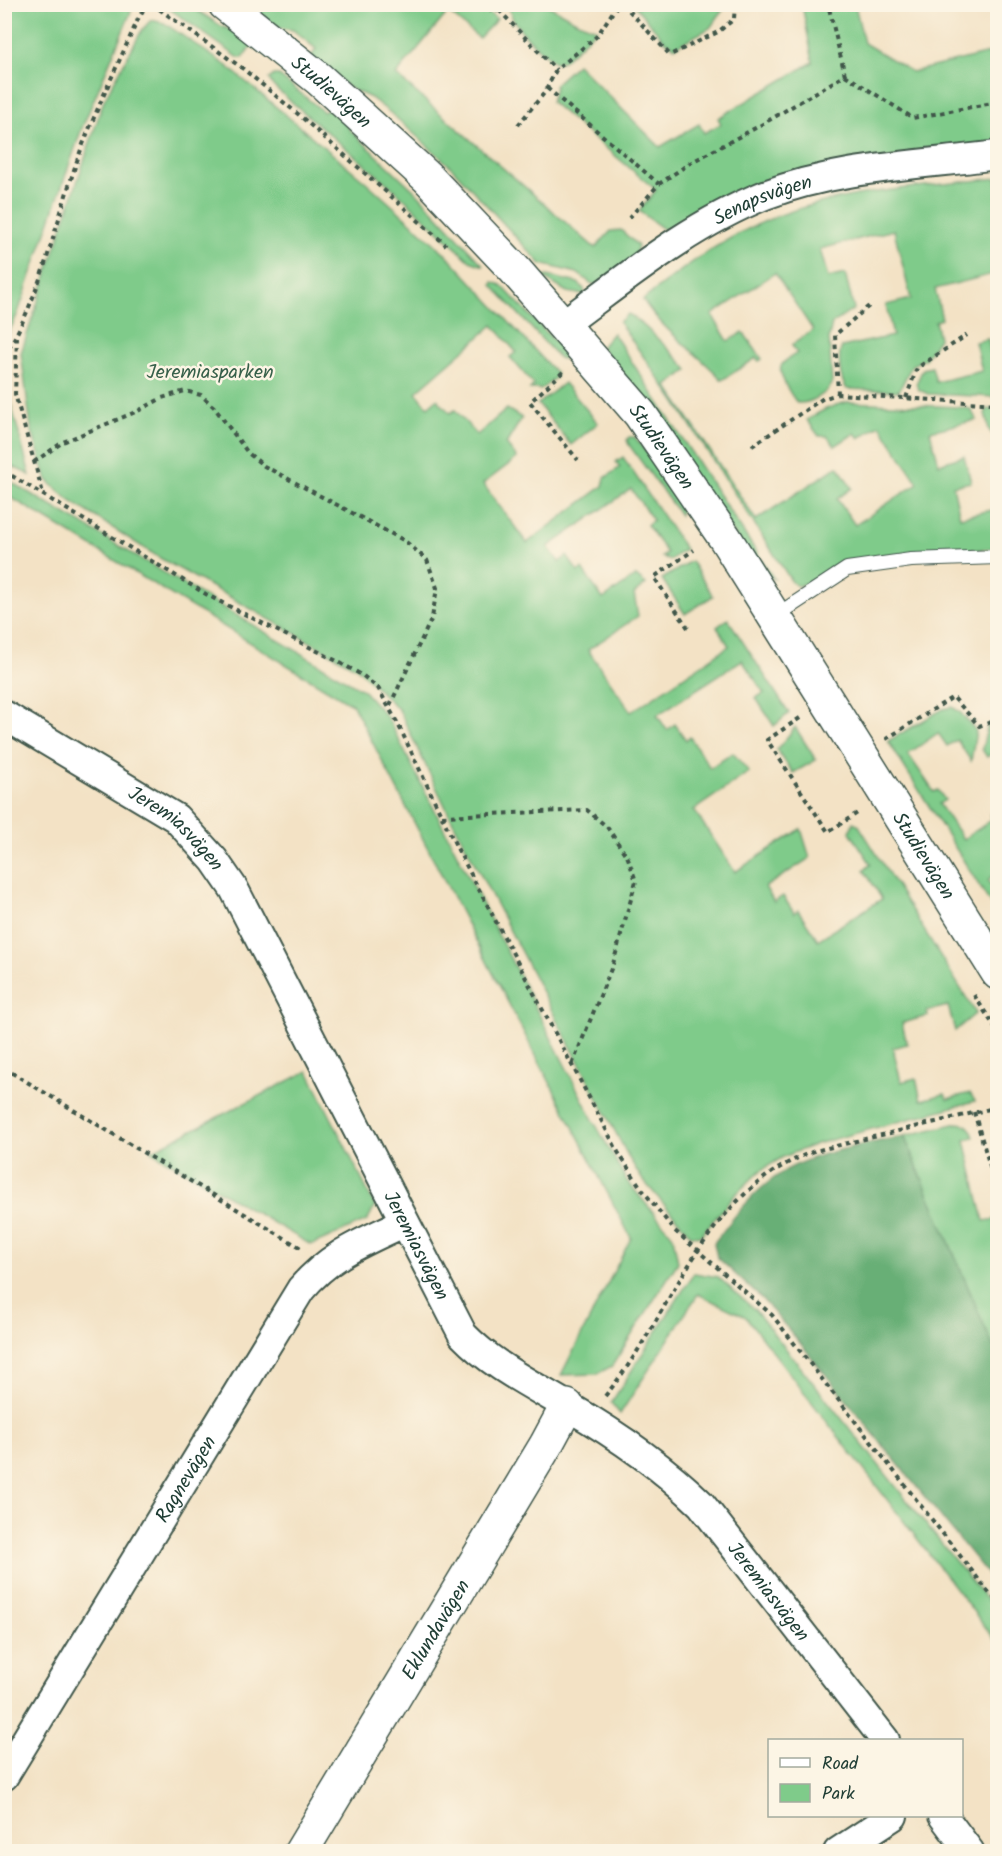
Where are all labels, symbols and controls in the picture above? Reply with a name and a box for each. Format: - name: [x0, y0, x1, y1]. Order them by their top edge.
- street label: Studievägen: [283, 48, 378, 137]
- street label: Senapsvägen: [708, 167, 816, 235]
- park label: Jeremiasparken: [146, 357, 274, 389]
- street label: Studievägen: [620, 397, 702, 497]
- street label: Jeremiasvägen: [121, 779, 231, 878]
- street label: Studievägen: [883, 806, 962, 907]
- street label: Jeremiasvägen: [374, 1186, 457, 1307]
- street label: Ragnevägen: [148, 1430, 226, 1530]
- street label: Jeremiasvägen: [718, 1535, 817, 1649]
- street label: Eklundavägen: [394, 1574, 480, 1687]
- legend: [768, 1739, 963, 1817]
- text: Road: [822, 1750, 859, 1779]
- text: Park: [822, 1780, 855, 1809]

